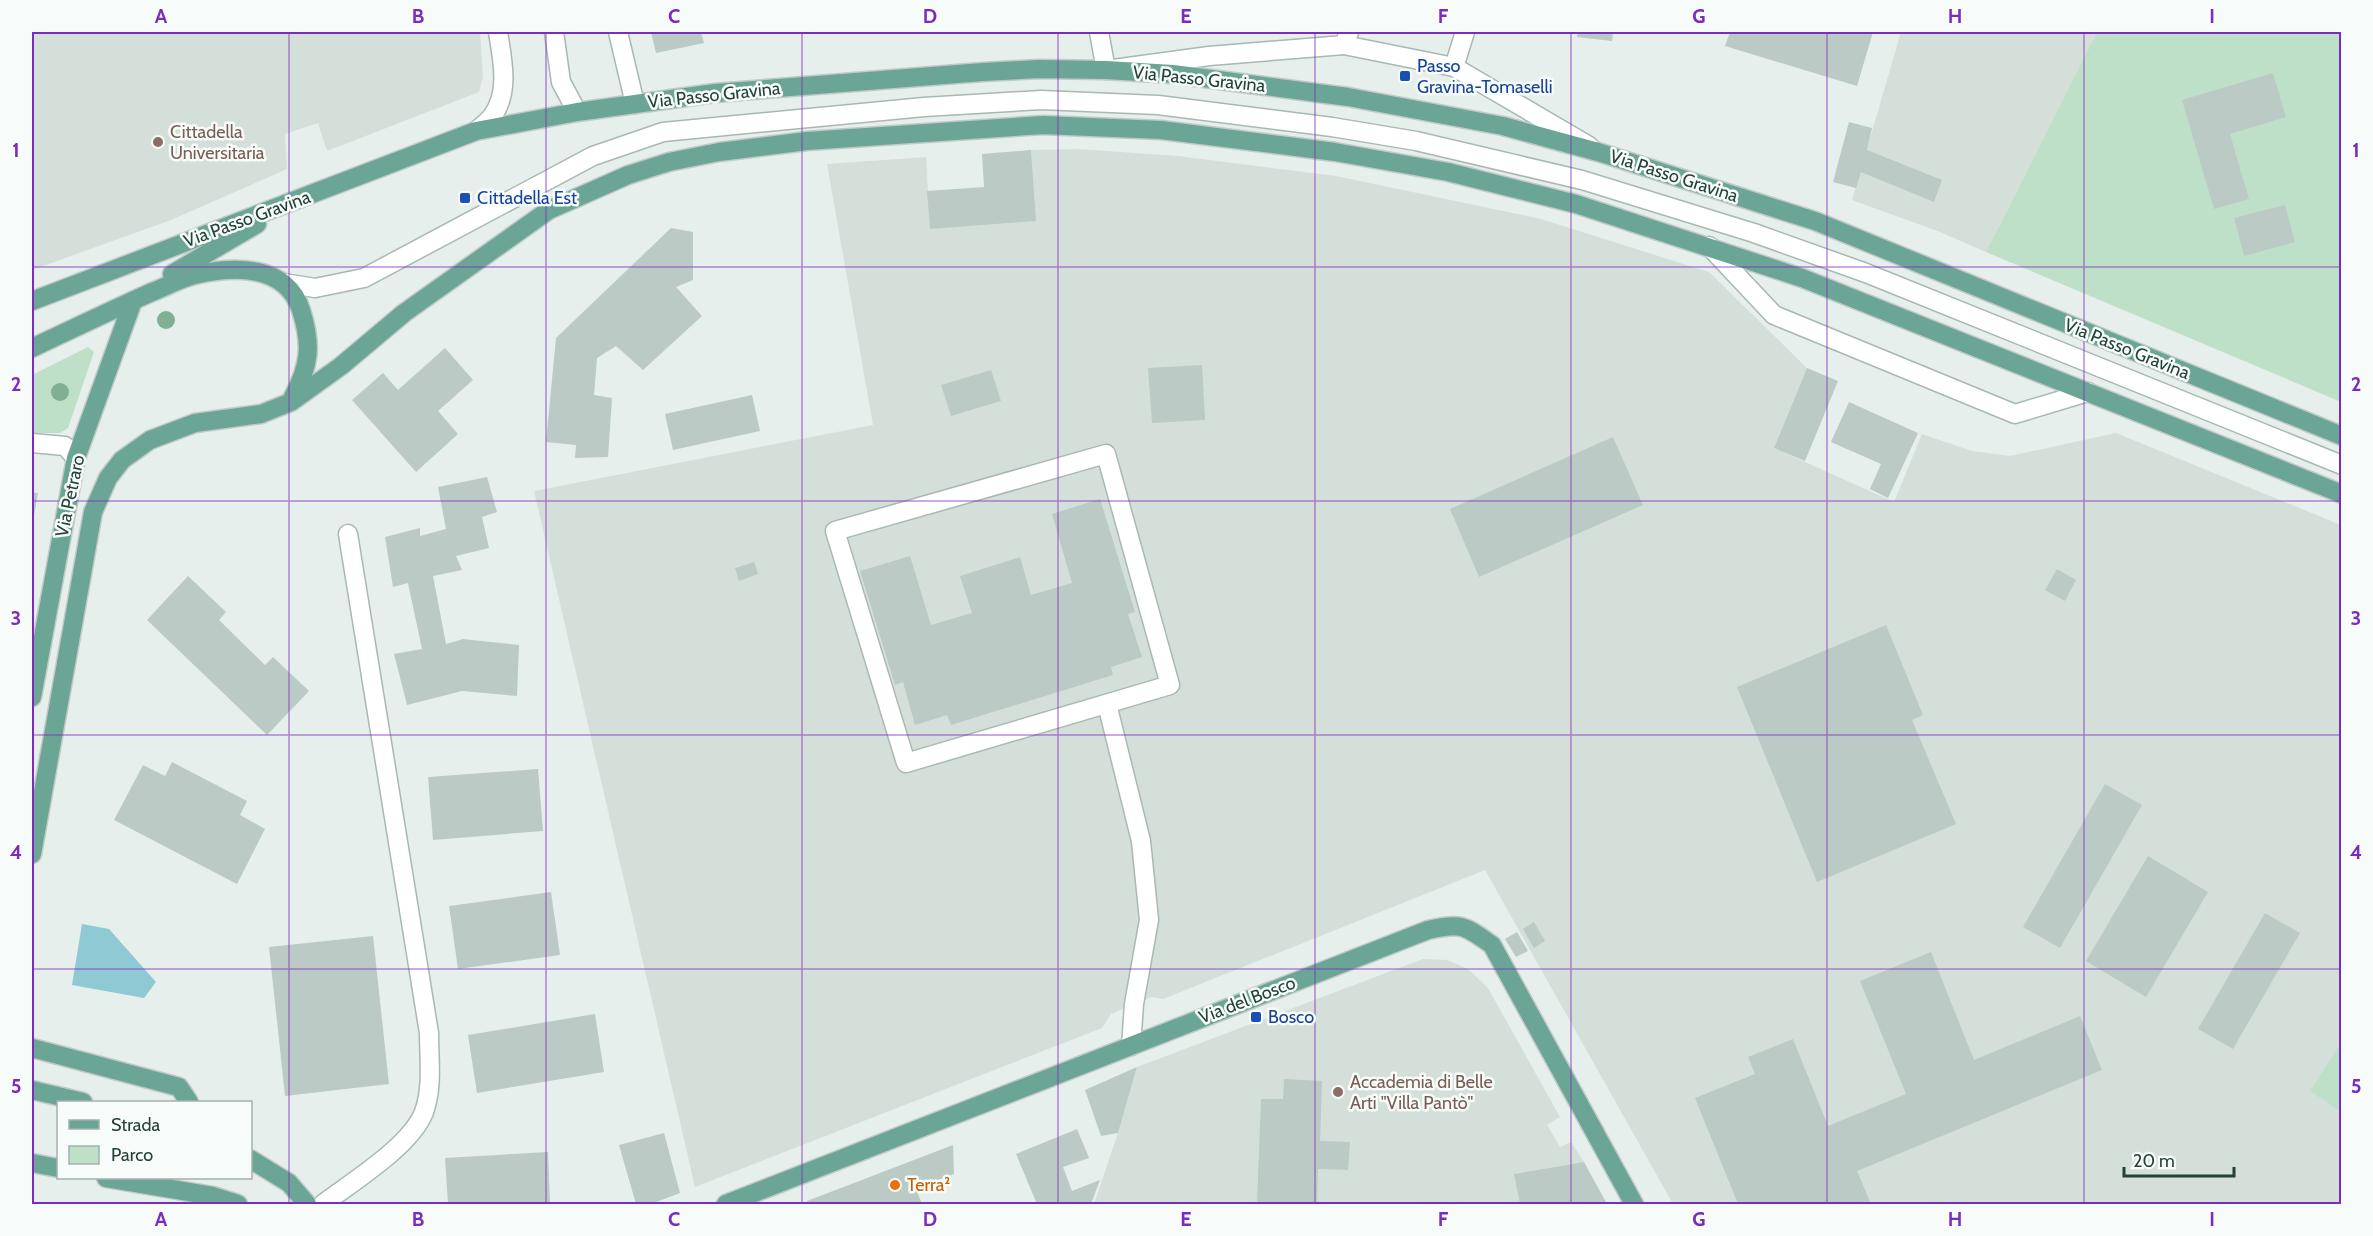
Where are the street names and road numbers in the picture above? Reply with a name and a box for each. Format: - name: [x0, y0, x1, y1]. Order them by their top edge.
- street label: Via Passo Gravina: [1132, 61, 1267, 97]
- street label: Via Passo Gravina: [647, 77, 782, 113]
- street label: Via Passo Gravina: [1607, 145, 1741, 207]
- street label: Via Passo Gravina: [181, 186, 314, 252]
- street label: Via Passo Gravina: [2061, 314, 2193, 384]
- street label: Via Petraro: [51, 453, 89, 539]
- street label: Via del Bosco: [1196, 972, 1298, 1028]

